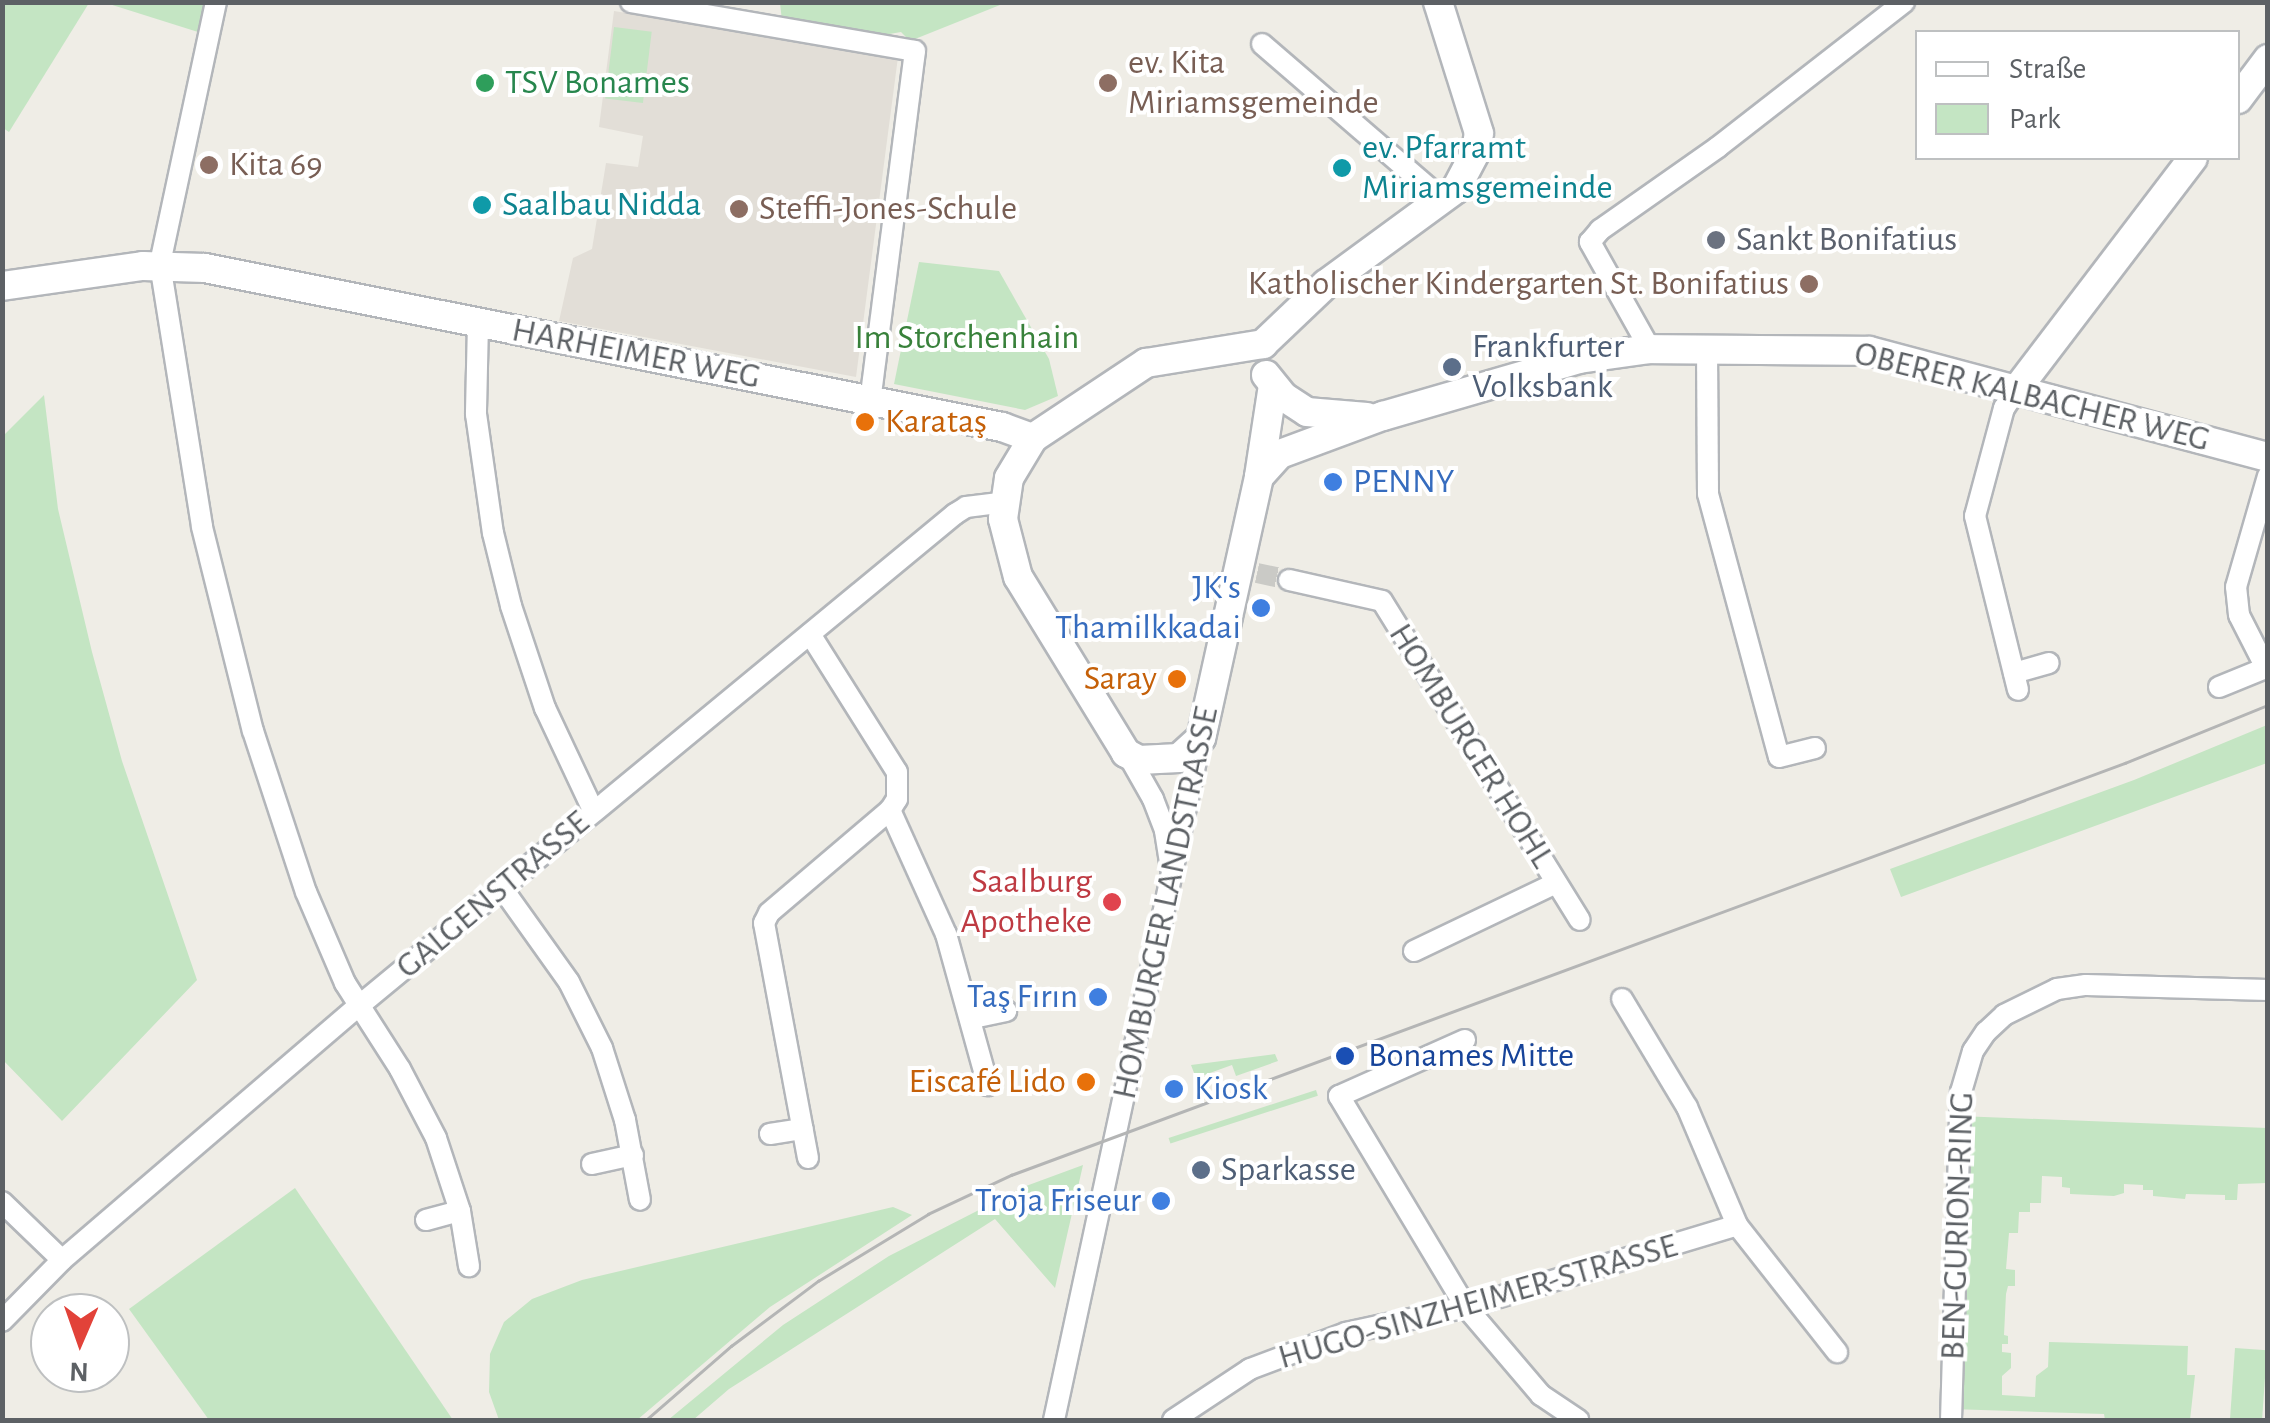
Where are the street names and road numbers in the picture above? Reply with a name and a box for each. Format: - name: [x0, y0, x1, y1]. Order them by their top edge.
- street label: HARHEIMER WEG: [508, 309, 764, 399]
- street label: OBERER KALBACHER WEG: [1850, 333, 2214, 461]
- street label: HOMBURGER HOHL: [1379, 616, 1563, 876]
- street label: HOMBURGER LANDSTRASSE: [1104, 703, 1228, 1103]
- street label: GALGENSTRASSE: [388, 802, 598, 988]
- street label: BEN-GURION-RING: [1932, 1091, 1984, 1361]
- street label: HUGO-SINZHEIMER-STRASSE: [1274, 1225, 1682, 1379]

